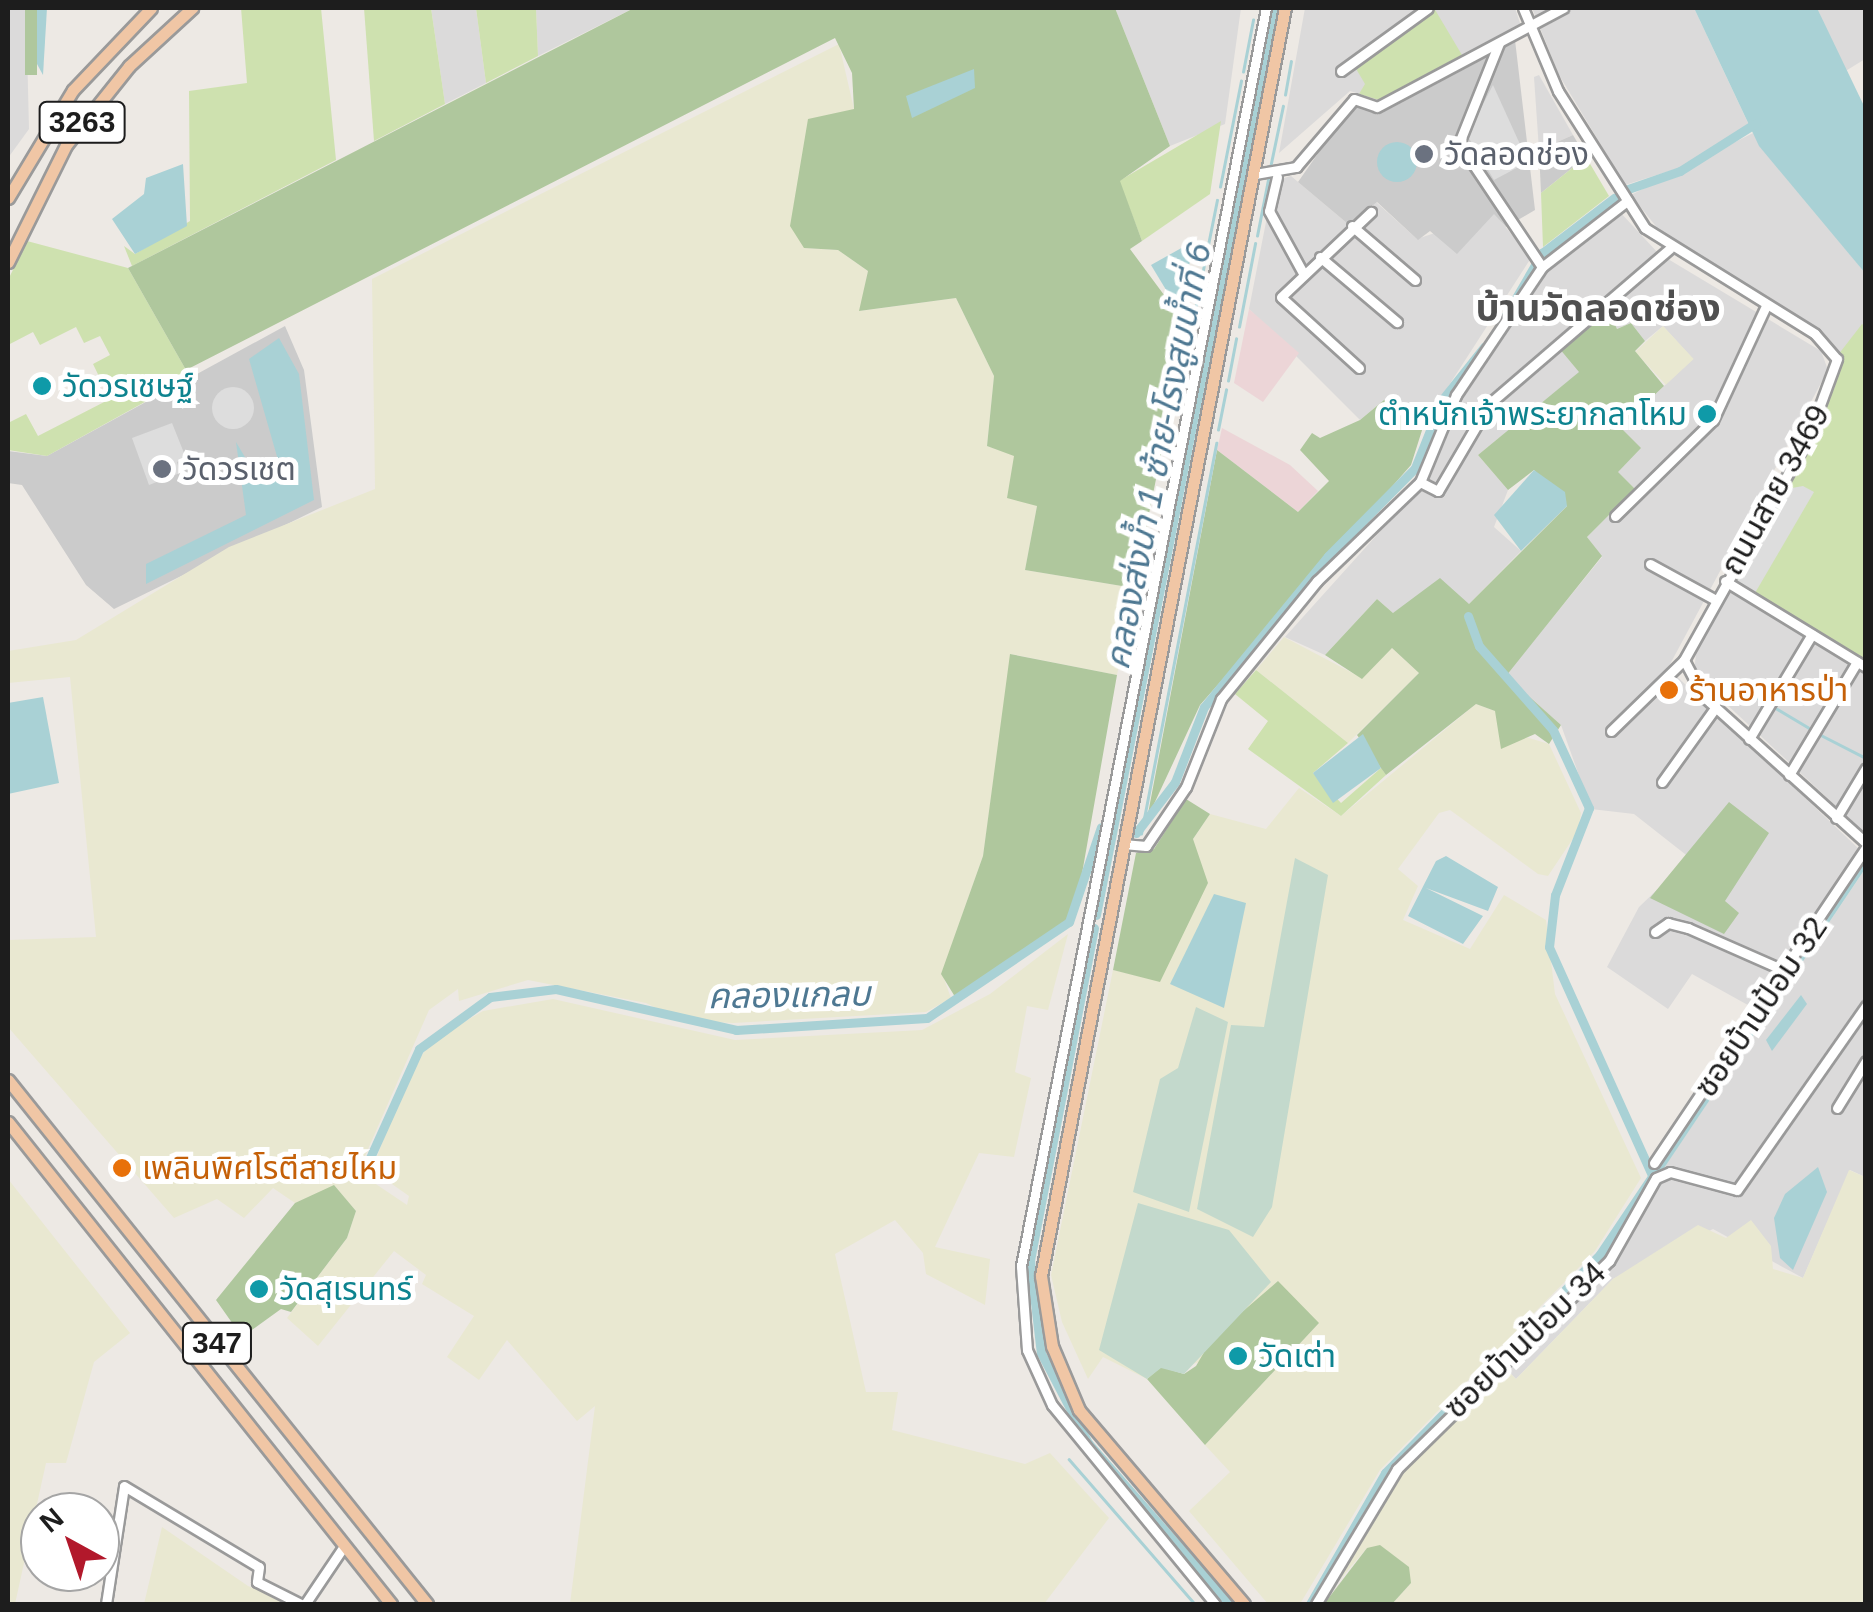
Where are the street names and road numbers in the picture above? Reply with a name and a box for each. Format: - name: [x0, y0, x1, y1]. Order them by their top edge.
- road number: 3263: [37, 97, 127, 147]
- street label: ถนนสาย 3469: [1712, 398, 1838, 582]
- street label: ซอยบ้านป้อม 32: [1687, 910, 1835, 1104]
- street label: ซอยบ้านป้อม 34: [1437, 1254, 1613, 1426]
- road number: 347: [180, 1318, 254, 1368]

